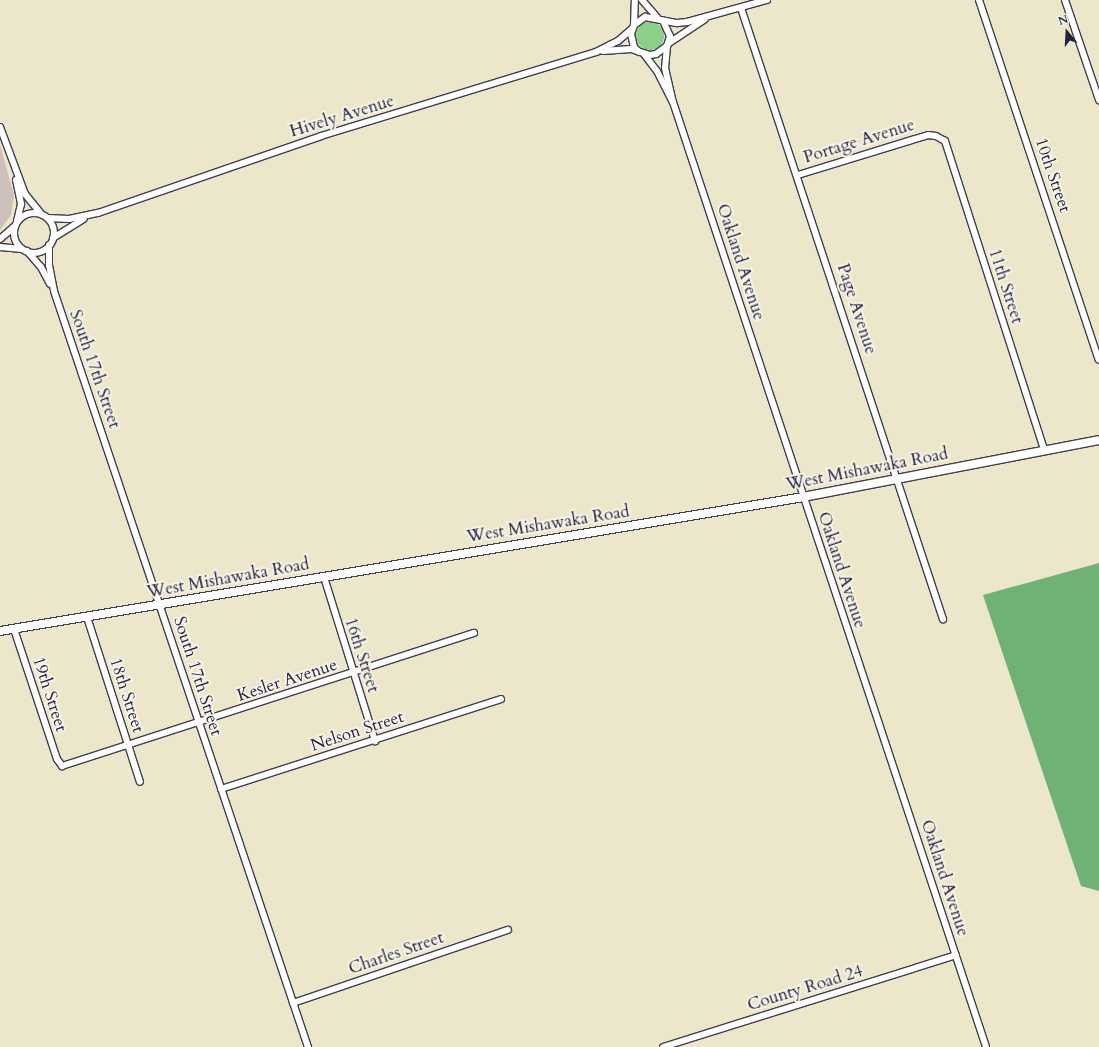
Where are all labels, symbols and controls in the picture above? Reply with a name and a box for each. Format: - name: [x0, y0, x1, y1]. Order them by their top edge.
- north arrow: [1047, 12, 1087, 52]
- text: N: [1056, 12, 1070, 29]
- street label: Hively Avenue: [287, 90, 397, 142]
- street label: Portage Avenue: [801, 114, 917, 168]
- street label: 10th Street: [1031, 135, 1075, 215]
- street label: Oakland Avenue: [713, 201, 769, 323]
- street label: 11th Street: [984, 246, 1028, 326]
- street label: Page Avenue: [833, 261, 881, 357]
- street label: South 17th Street: [65, 307, 125, 431]
- street label: West Mishawaka Road: [784, 443, 950, 495]
- street label: West Mishawaka Road: [465, 501, 631, 547]
- street label: Oakland Avenue: [814, 509, 870, 631]
- street label: West Mishawaka Road: [145, 554, 311, 602]
- street label: South 17th Street: [169, 614, 227, 738]
- street label: 16th Street: [340, 615, 384, 695]
- street label: 19th Street: [28, 654, 72, 734]
- street label: Kesler Avenue: [234, 654, 340, 706]
- street label: 18th Street: [105, 655, 149, 735]
- street label: Nelson Street: [308, 706, 406, 756]
- street label: Oakland Avenue: [917, 817, 973, 939]
- street label: Charles Street: [346, 927, 446, 979]
- street label: County Road 24: [745, 961, 865, 1015]

